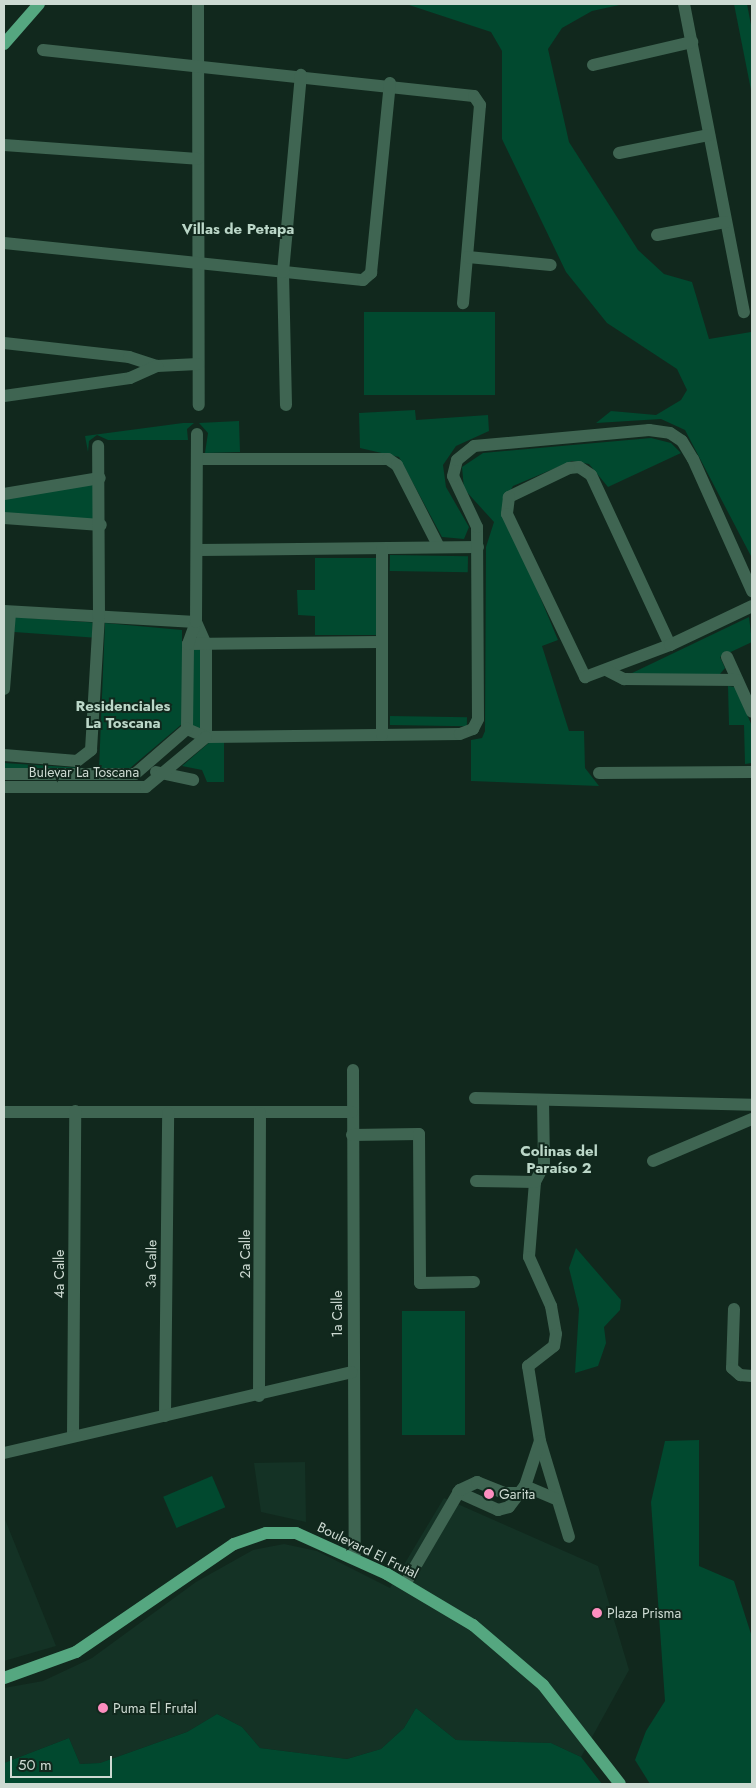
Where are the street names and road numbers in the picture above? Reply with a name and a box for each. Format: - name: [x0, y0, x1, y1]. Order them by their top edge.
- street label: Bulevar La Toscana: [29, 764, 139, 780]
- street label: 2a Calle: [237, 1230, 253, 1278]
- street label: 3a Calle: [142, 1240, 160, 1288]
- street label: 4a Calle: [51, 1249, 67, 1299]
- street label: 1a Calle: [329, 1290, 345, 1338]
- street label: Boulevard El Frutal: [315, 1518, 421, 1582]

